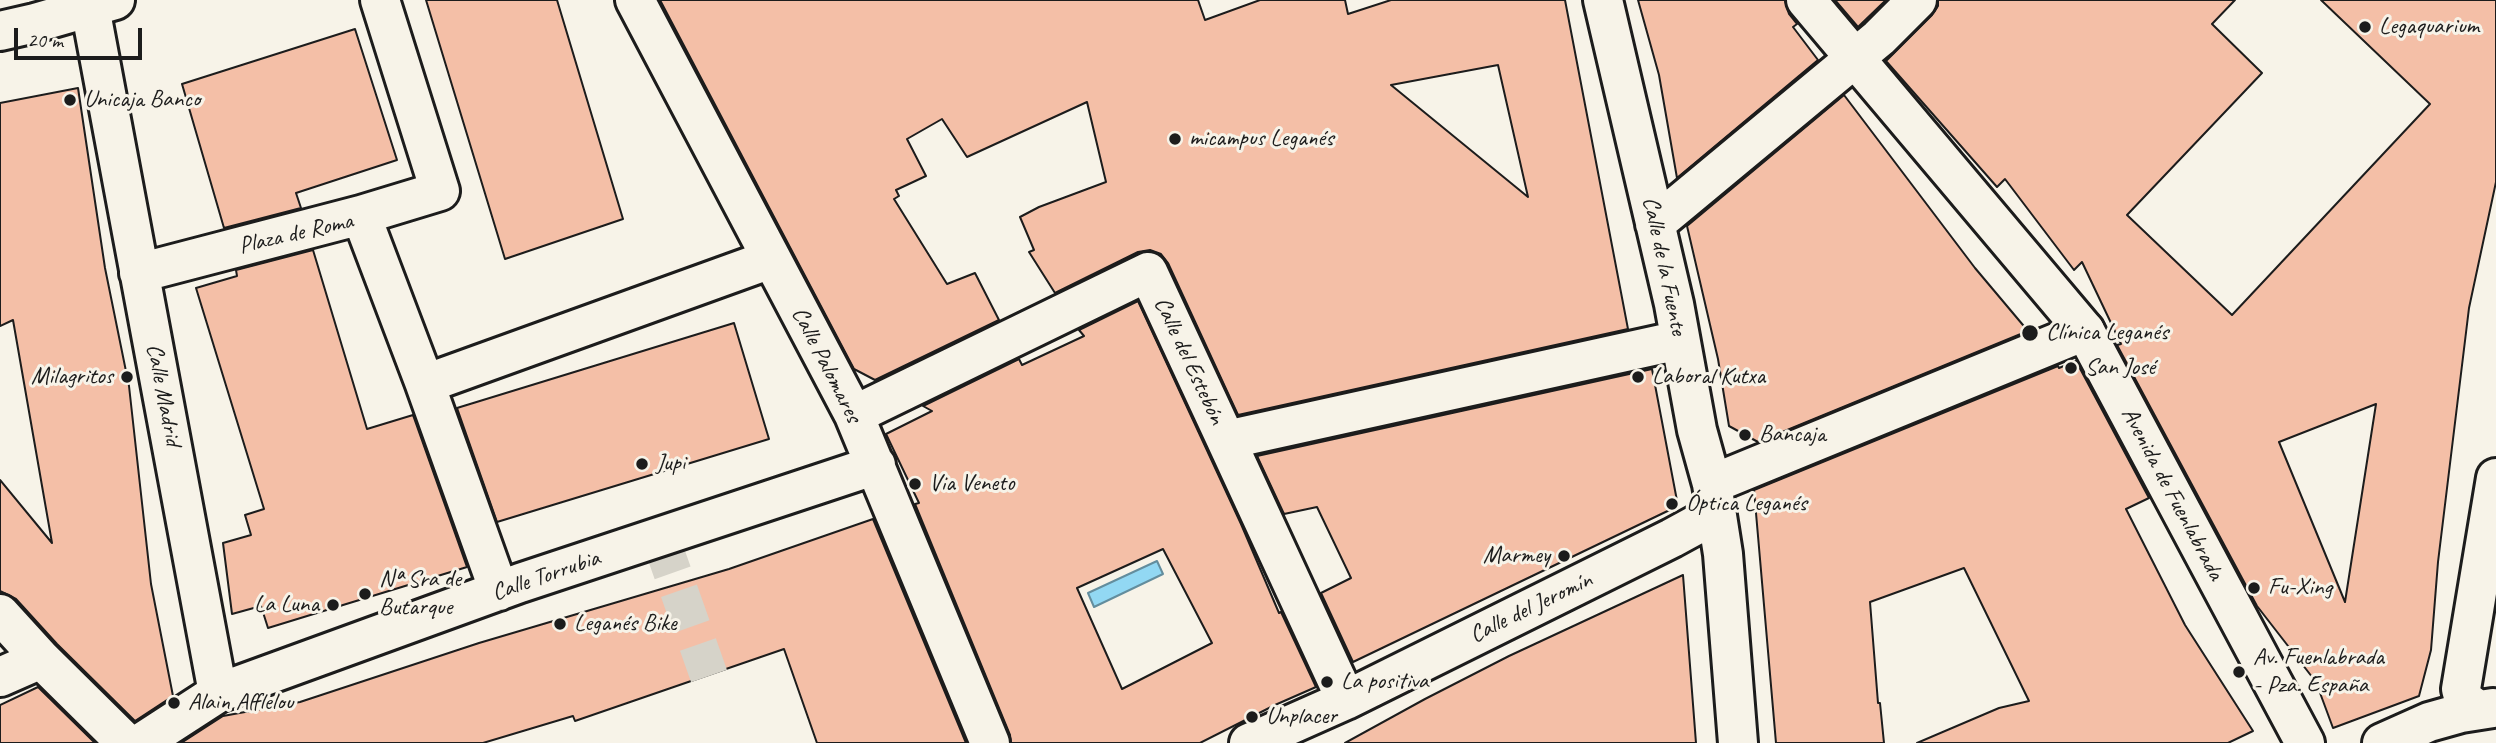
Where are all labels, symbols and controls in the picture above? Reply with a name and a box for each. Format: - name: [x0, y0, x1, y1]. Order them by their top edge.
- place label: Legaquarium: [2379, 13, 2479, 41]
- scale bar: [18, 14, 145, 58]
- marker: Legaquarium: [2357, 19, 2373, 35]
- text: 20 m: [27, 27, 63, 53]
- place label: Unicaja Banco: [84, 86, 200, 114]
- marker: Unicaja Banco: [62, 92, 78, 108]
- place label: micampus Leganés: [1189, 125, 1333, 153]
- marker: micampus Leganés: [1167, 131, 1183, 147]
- street label: Calle de la Fuente: [1635, 194, 1693, 338]
- street label: Plaza de Roma: [236, 207, 356, 261]
- street label: Calle del Estebón: [1147, 293, 1231, 429]
- street label: Calle Palomares: [785, 302, 867, 428]
- place label: Clínica Leganés: [2046, 319, 2168, 347]
- marker: Clínica Leganés: [2020, 323, 2040, 343]
- street label: Calle Madrid: [139, 342, 187, 448]
- place label: San José: [2085, 354, 2155, 382]
- marker: San José: [2063, 360, 2079, 376]
- place label: Milagritos: [31, 363, 113, 391]
- place label: Laboral Kutxa: [1652, 363, 1765, 391]
- marker: Milagritos: [119, 369, 135, 385]
- marker: Laboral Kutxa: [1630, 369, 1646, 385]
- street label: Avenida de Fuenlabrada: [2114, 403, 2230, 585]
- place label: Bancaja: [1759, 421, 1826, 449]
- marker: Bancaja: [1737, 427, 1753, 443]
- place label: Jupi: [656, 450, 685, 478]
- marker: Jupi: [634, 456, 650, 472]
- place label: Via Veneto: [929, 470, 1015, 498]
- marker: Via Veneto: [907, 476, 923, 492]
- place label: Óptica Leganés: [1686, 490, 1807, 518]
- marker: Óptica Leganés: [1664, 496, 1680, 512]
- place label: Marmey: [1483, 542, 1550, 570]
- street label: Calle Torrubia: [488, 544, 604, 608]
- marker: Marmey: [1556, 548, 1572, 564]
- place label: Nª Sra de Butarque: [379, 566, 461, 622]
- street label: Calle del Jeromín: [1465, 566, 1597, 650]
- place label: Fu-Xing: [2268, 574, 2332, 602]
- marker: Fu-Xing: [2246, 580, 2262, 596]
- marker: Nª Sra de Butarque: [357, 586, 373, 602]
- place label: La Luna: [254, 591, 319, 619]
- marker: La Luna: [325, 597, 341, 613]
- place label: Leganés Bike: [574, 610, 677, 638]
- marker: Leganés Bike: [552, 616, 568, 632]
- place label: Av. Fuenlabrada - Pza. España: [2253, 644, 2384, 700]
- marker: Av. Fuenlabrada - Pza. España: [2231, 664, 2247, 680]
- place label: La positiva: [1341, 668, 1428, 696]
- marker: La positiva: [1319, 674, 1335, 690]
- place label: Alain Afflelou: [188, 689, 293, 717]
- marker: Alain Afflelou: [166, 695, 182, 711]
- place label: Unplacer: [1266, 703, 1337, 731]
- marker: Unplacer: [1244, 709, 1260, 725]

